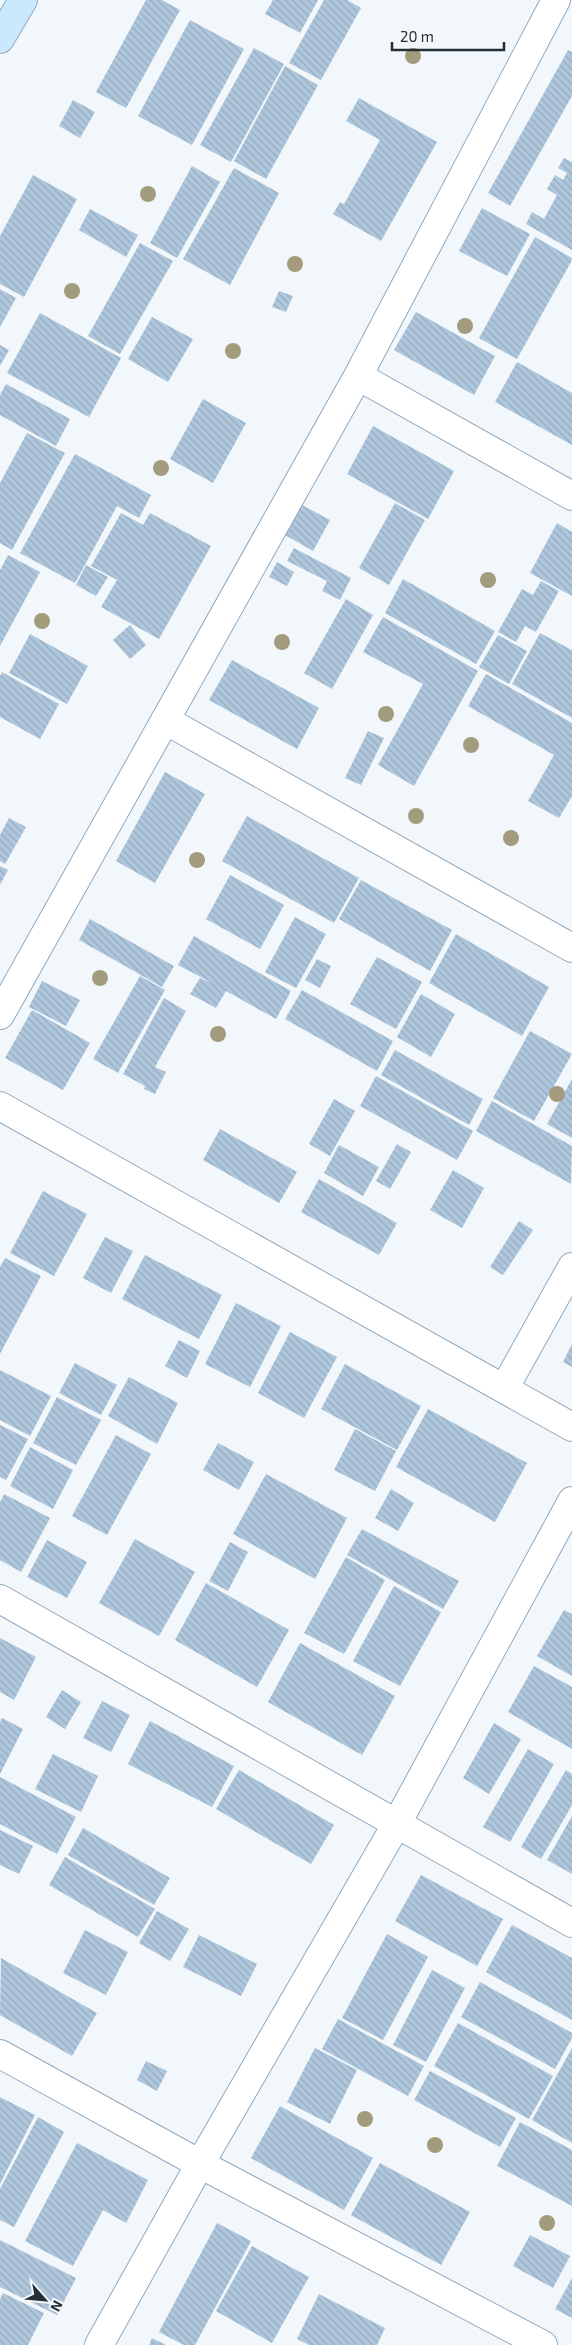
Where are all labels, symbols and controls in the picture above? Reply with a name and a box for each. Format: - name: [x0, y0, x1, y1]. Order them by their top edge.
- scale bar: [392, 20, 504, 52]
- text: 20 m: [400, 27, 434, 45]
- north arrow: [20, 2275, 70, 2325]
- text: N: [47, 2298, 67, 2314]

